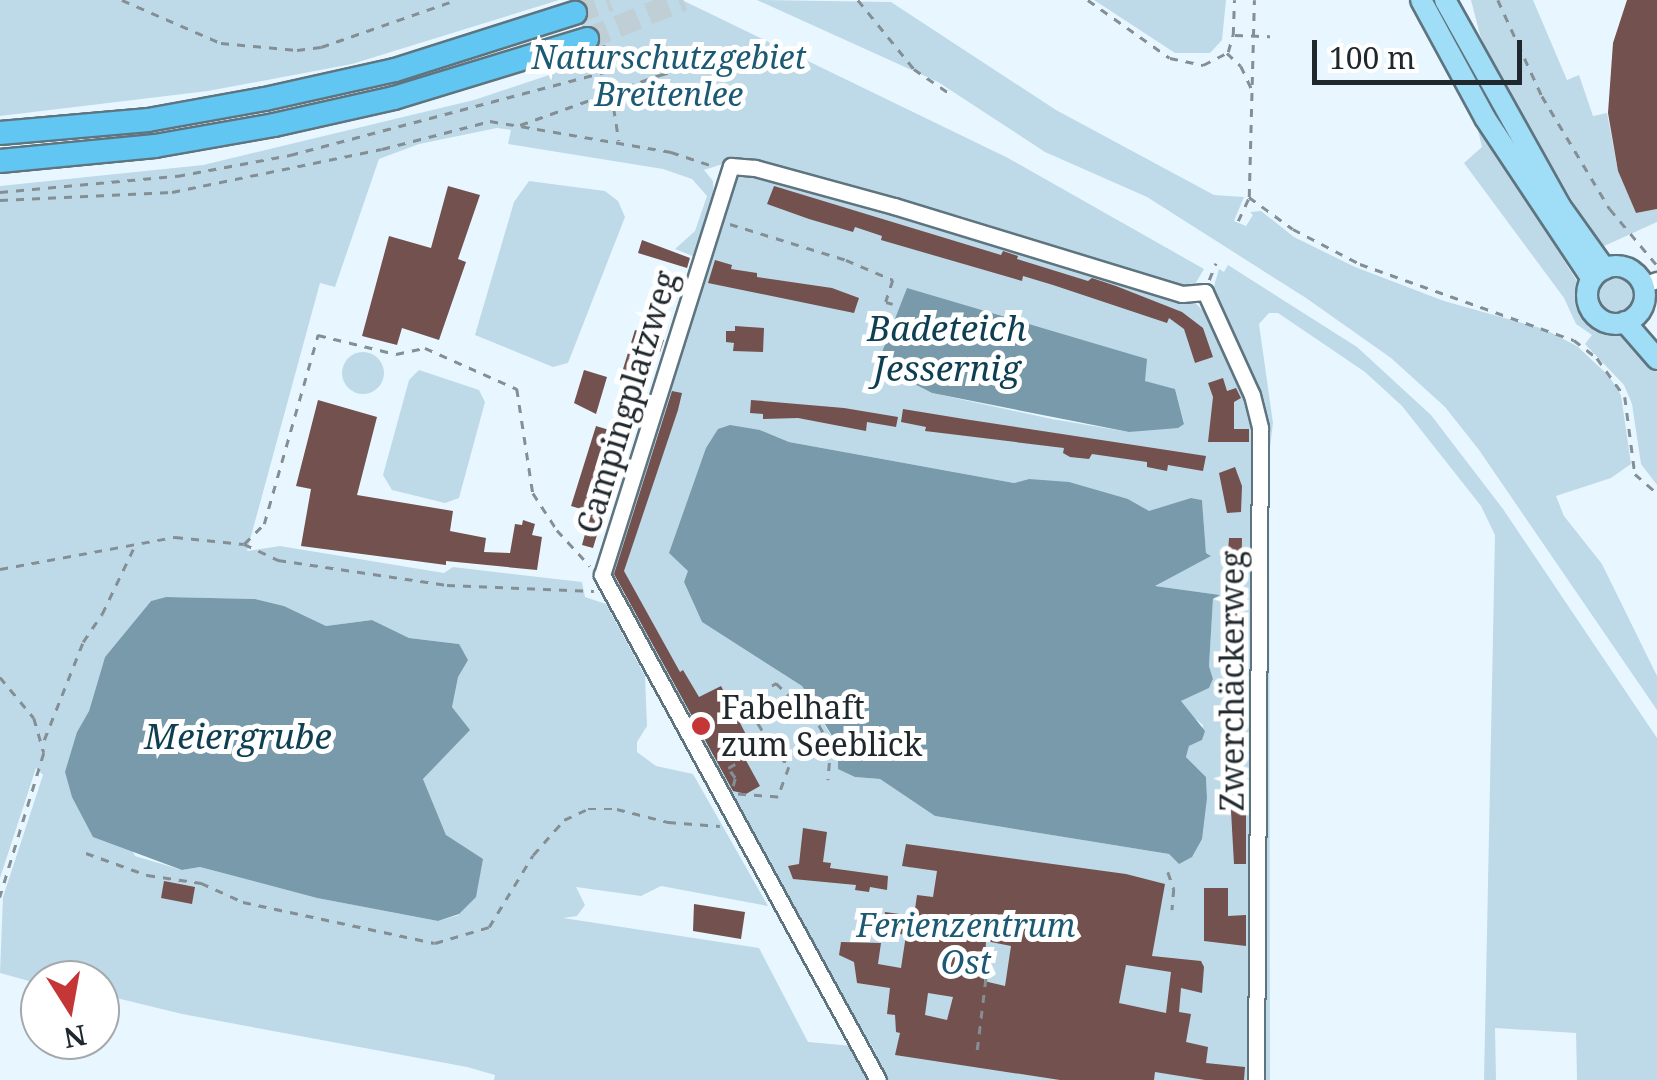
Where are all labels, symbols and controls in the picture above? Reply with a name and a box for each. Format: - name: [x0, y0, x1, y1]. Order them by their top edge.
- scale bar: [1317, 20, 1527, 82]
- text: 100 m: [1329, 37, 1415, 78]
- park label: Naturschutzgebiet Breitenlee: [532, 39, 806, 114]
- street label: Campingplatzweg: [569, 266, 685, 538]
- water label: Badeteich Jessernig: [867, 307, 1027, 389]
- street label: Zwerchäckerweg: [1213, 551, 1251, 811]
- place label: Fabelhaft zum Seeblick: [721, 689, 922, 764]
- water label: Meiergrube: [144, 715, 332, 757]
- marker: Fabelhaft zum Seeblick: [690, 715, 712, 737]
- park label: Ferienzentrum Ost: [857, 907, 1075, 982]
- north arrow: [20, 960, 120, 1060]
- text: N: [61, 1017, 90, 1058]

